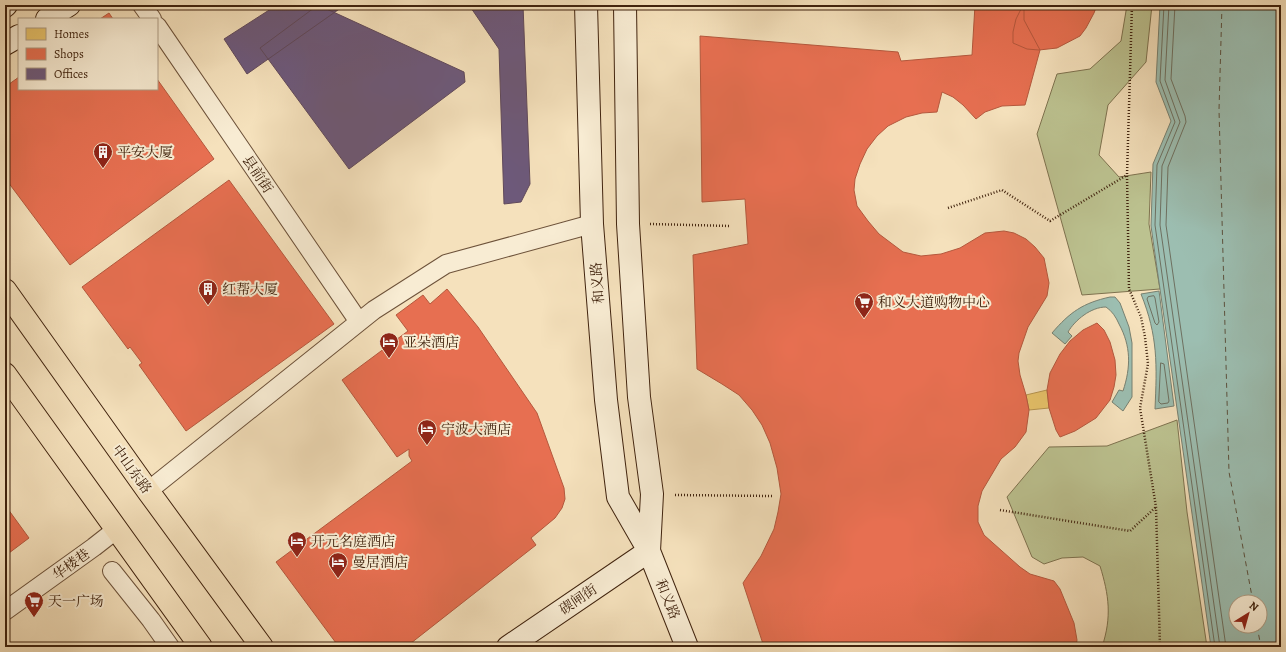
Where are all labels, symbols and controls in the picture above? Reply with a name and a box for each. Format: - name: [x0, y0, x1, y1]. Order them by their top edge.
- legend: [18, 18, 158, 90]
- text: Homes: [54, 26, 89, 42]
- text: Shops: [54, 46, 84, 62]
- text: Offices: [54, 66, 88, 82]
- building icon: 平安大厦: [92, 141, 114, 169]
- place label: 平安大厦: [117, 143, 173, 162]
- street label: 县前街: [238, 152, 277, 197]
- street label: 和义路: [587, 261, 608, 305]
- building icon: 红帮大厦: [197, 278, 219, 306]
- place label: 红帮大厦: [222, 280, 278, 299]
- supermarket icon: 和义大道购物中心: [853, 291, 875, 319]
- place label: 和义大道购物中心: [878, 293, 990, 312]
- hotel icon: 亚朵酒店: [378, 331, 400, 359]
- place label: 亚朵酒店: [403, 333, 459, 352]
- hotel icon: 宁波大酒店: [416, 418, 438, 446]
- place label: 宁波大酒店: [441, 420, 511, 439]
- street label: 中山东路: [107, 441, 156, 498]
- hotel icon: 开元名庭酒店: [286, 530, 308, 558]
- place label: 开元名庭酒店: [311, 532, 395, 551]
- street label: 华楼巷: [49, 544, 94, 584]
- hotel icon: 曼居酒店: [327, 551, 349, 579]
- place label: 曼居酒店: [352, 553, 408, 572]
- street label: 和义路: [651, 576, 684, 622]
- street label: 碶闸街: [556, 580, 601, 619]
- supermarket icon: 天一广场: [23, 590, 45, 618]
- place label: 天一广场: [48, 592, 104, 611]
- north arrow: [1228, 594, 1268, 634]
- text: N: [1246, 598, 1261, 615]

